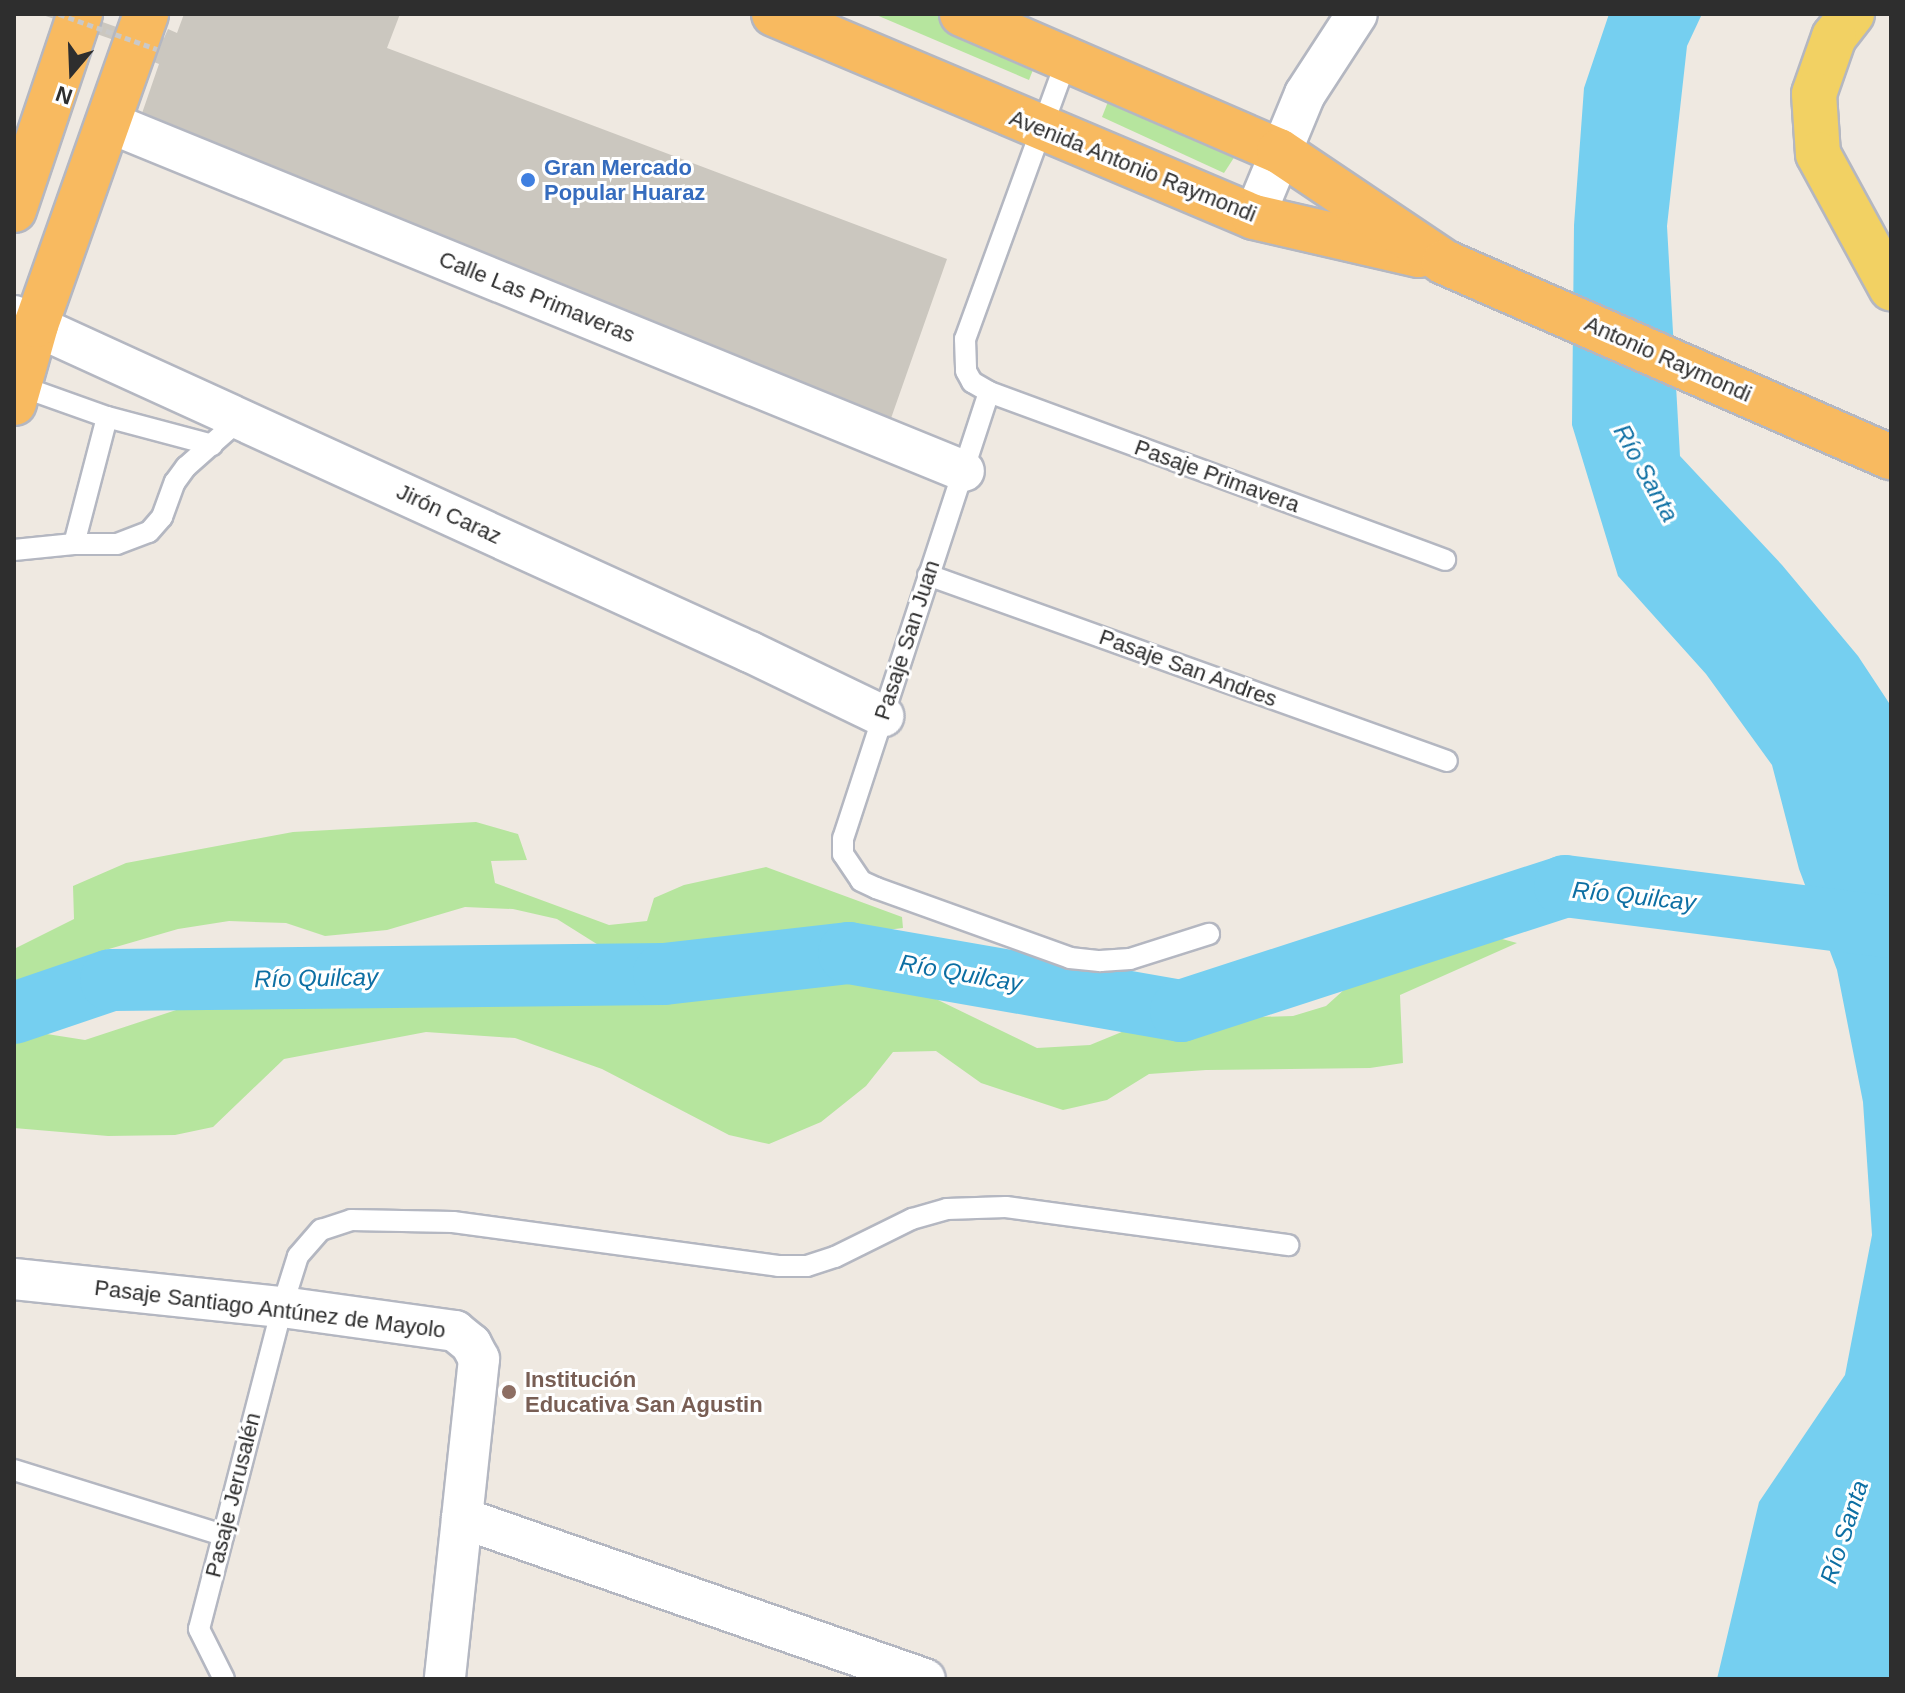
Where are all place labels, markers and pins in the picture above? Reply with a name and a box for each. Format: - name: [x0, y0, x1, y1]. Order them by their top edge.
- place label: Gran Mercado Popular Huaraz: [544, 154, 705, 206]
- marker: Gran Mercado Popular Huaraz: [519, 171, 537, 189]
- place label: Institución Educativa San Agustin: [525, 1366, 763, 1418]
- marker: Institución Educativa San Agustin: [500, 1383, 518, 1401]

